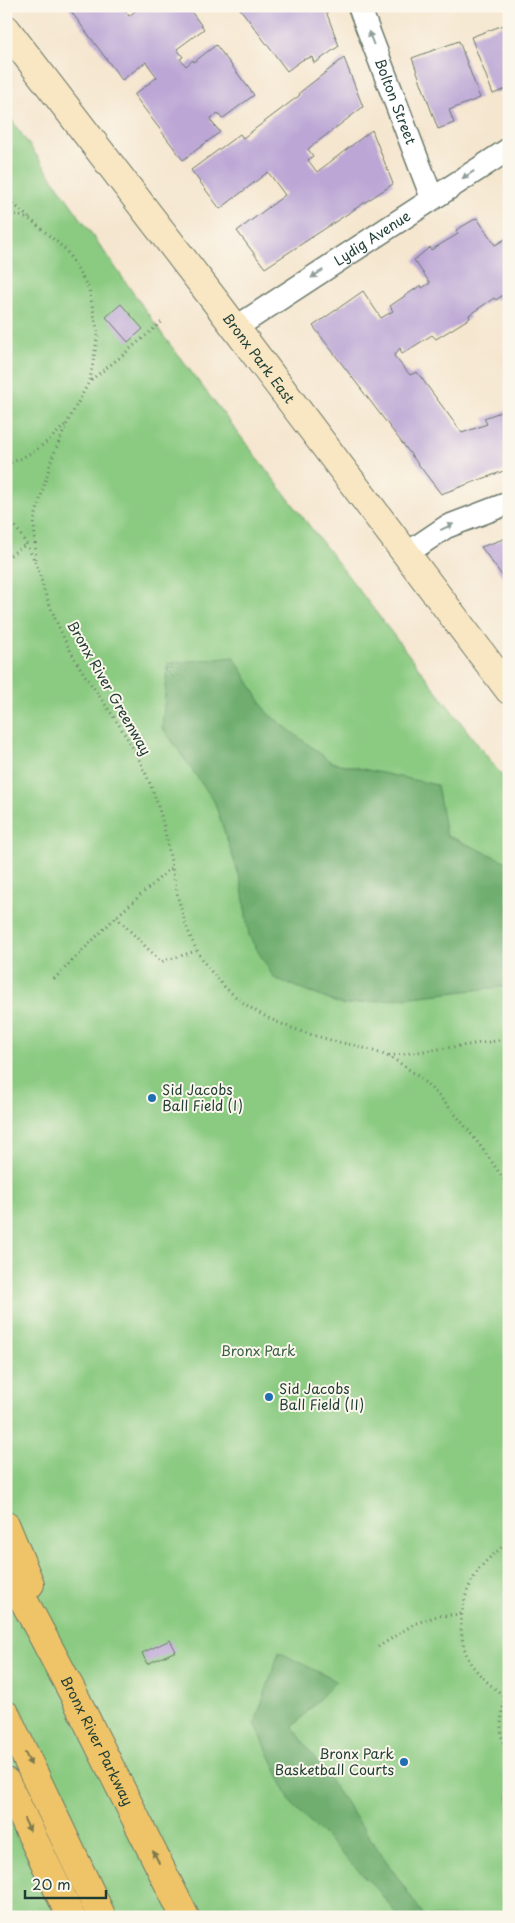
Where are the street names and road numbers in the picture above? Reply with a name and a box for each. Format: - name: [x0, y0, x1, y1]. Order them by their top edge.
- street label: Bolton Street: [370, 55, 422, 148]
- street label: Lydig Avenue: [330, 205, 415, 271]
- street label: Bronx Park East: [218, 308, 300, 408]
- street label: Bronx River Greenway: [62, 617, 157, 759]
- street label: Bronx River Parkway: [56, 1672, 139, 1809]

